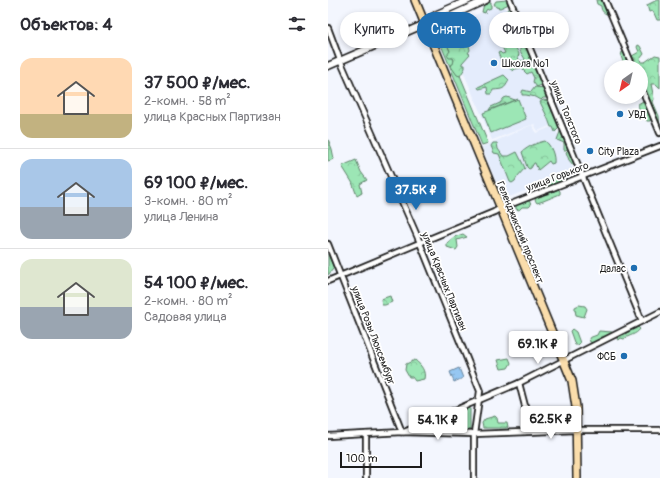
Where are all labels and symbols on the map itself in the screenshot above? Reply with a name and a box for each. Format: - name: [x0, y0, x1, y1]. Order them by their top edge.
- marker: Школа №1: [489, 58, 499, 68]
- place label: Школа №1: [502, 58, 549, 70]
- north arrow: [604, 60, 648, 104]
- street label: улица Толстого: [548, 78, 584, 146]
- marker: УВД: [615, 109, 625, 119]
- place label: УВД: [628, 109, 647, 121]
- marker: City Plaza: [585, 146, 595, 156]
- place label: City Plaza: [598, 146, 639, 158]
- street label: улица Горького: [524, 159, 591, 195]
- pin: 37.5K ₽: [379, 177, 453, 211]
- street label: Геленджикский проспект: [494, 180, 546, 285]
- street label: улица Красных Партизан: [418, 229, 469, 332]
- place label: Далас: [599, 263, 626, 275]
- marker: Далас: [629, 263, 639, 273]
- street label: улица Розы Люксембург: [348, 283, 398, 387]
- pin: 69.1K ₽: [501, 331, 575, 365]
- place label: ФСБ: [597, 351, 616, 363]
- marker: ФСБ: [619, 351, 629, 361]
- pin: 62.5K ₽: [514, 406, 588, 440]
- pin: 54.1K ₽: [401, 407, 475, 441]
- scale bar: [340, 450, 422, 469]

